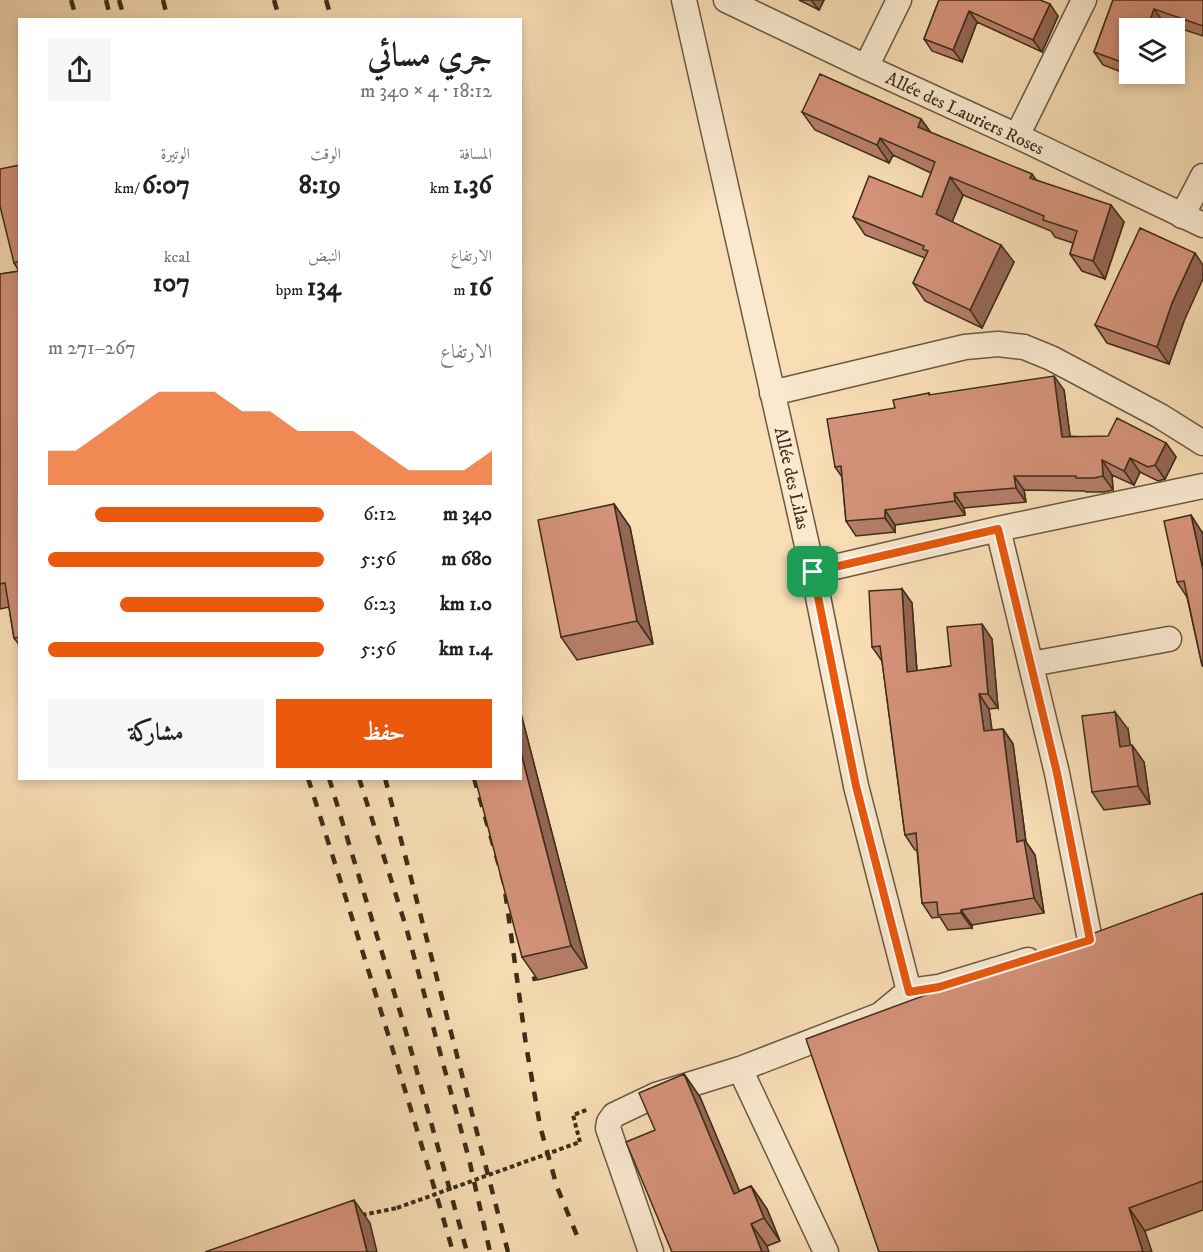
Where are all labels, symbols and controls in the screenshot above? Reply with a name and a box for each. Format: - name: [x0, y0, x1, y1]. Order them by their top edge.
- map controls: [1119, 18, 1185, 84]
- button: layers: [1119, 18, 1185, 84]
- text: جري مسائي: [367, 36, 492, 77]
- button: share: [48, 38, 111, 101]
- street label: Allée des Lauriers Roses: [882, 68, 1047, 160]
- text: 18:12 · 4 × 340 m: [360, 79, 492, 104]
- text: الوتيرة: [160, 144, 190, 164]
- text: الوقت: [310, 144, 341, 164]
- text: المسافة: [459, 144, 492, 164]
- text: 6:07: [142, 169, 190, 202]
- text: 8:19: [299, 169, 341, 202]
- text: 1.36: [453, 169, 492, 202]
- text: /km: [114, 178, 142, 198]
- text: km: [430, 178, 453, 198]
- text: النبض: [308, 246, 341, 266]
- text: الارتفاع: [450, 246, 492, 266]
- text: kcal: [164, 247, 190, 267]
- text: 107: [153, 267, 190, 300]
- text: 134: [307, 271, 341, 304]
- text: 16: [469, 271, 492, 304]
- text: bpm: [276, 280, 307, 300]
- text: m: [454, 280, 469, 300]
- text: 267–271 m: [48, 336, 136, 361]
- text: الارتفاع: [440, 340, 492, 365]
- street label: Allée des Lilas: [769, 425, 813, 531]
- text: 6:12: [363, 502, 396, 527]
- text: 340 m: [443, 502, 492, 527]
- pin: [787, 546, 838, 597]
- text: 5:56: [360, 547, 396, 572]
- text: 680 m: [441, 547, 492, 572]
- icon: arrive: [796, 555, 829, 588]
- text: 6:23: [363, 592, 396, 617]
- text: 1.0 km: [440, 592, 492, 617]
- text: 5:56: [360, 637, 396, 662]
- text: 1.4 km: [439, 637, 492, 662]
- button: مشاركة: [48, 699, 264, 768]
- button: حفظ: [276, 699, 492, 768]

